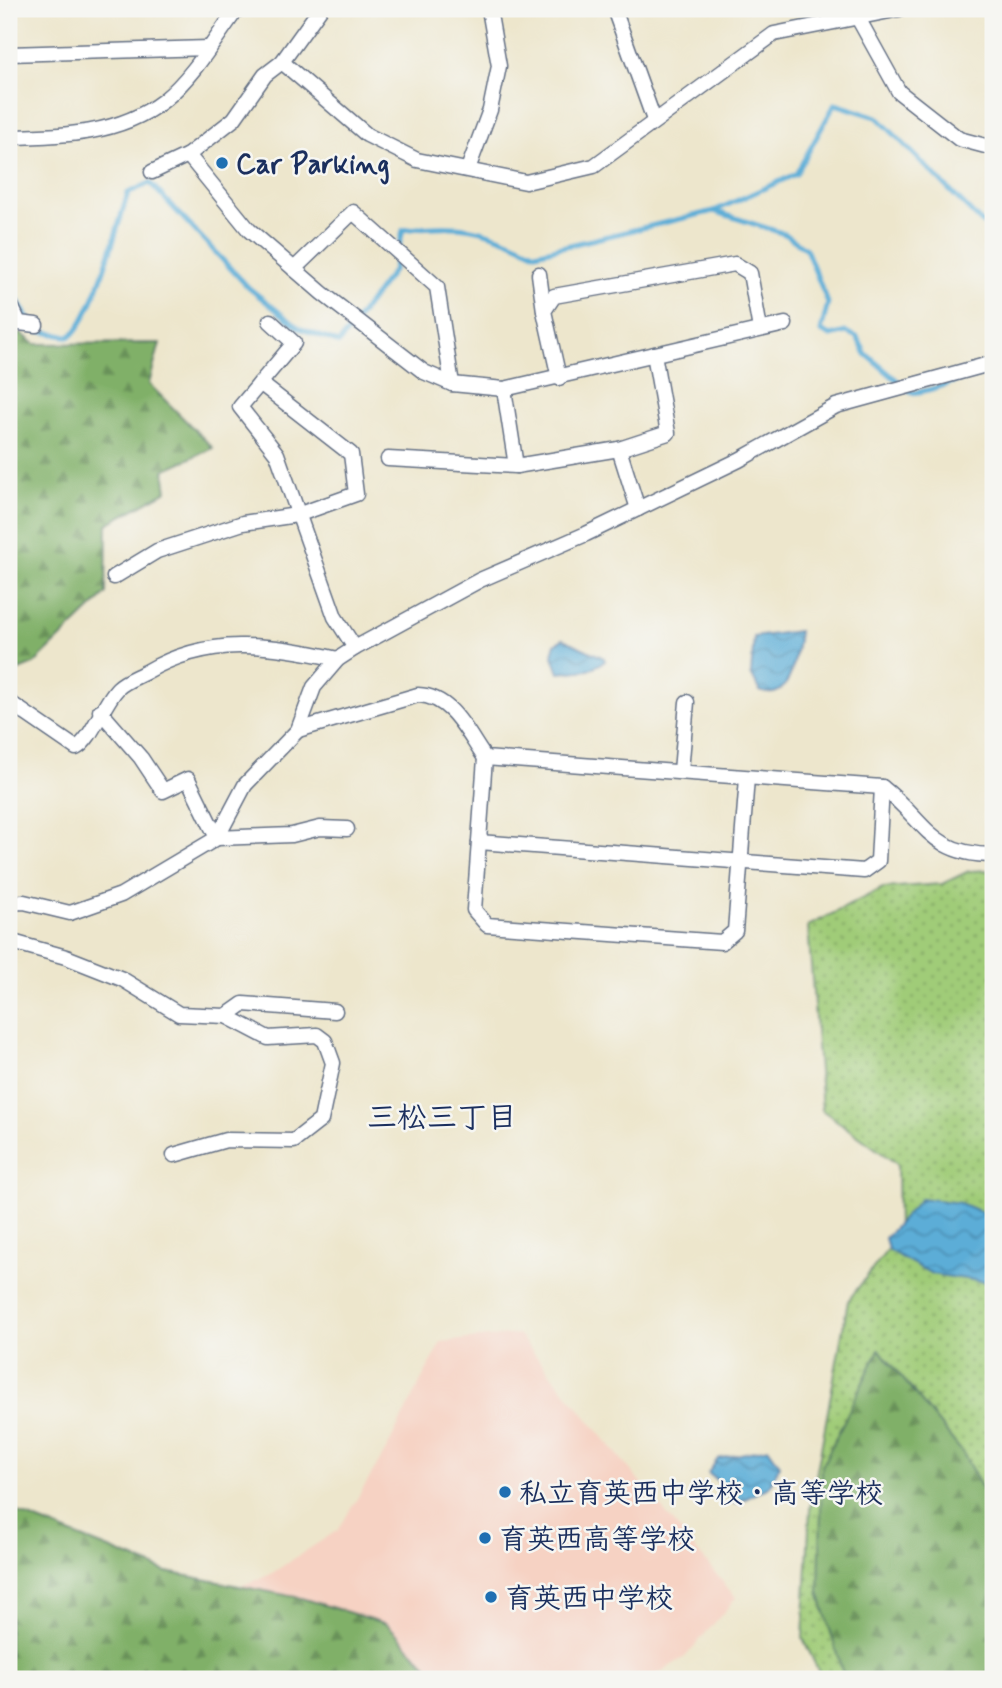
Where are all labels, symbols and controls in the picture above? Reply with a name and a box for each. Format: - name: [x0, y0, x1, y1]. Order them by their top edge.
- place label: Car Parking: [236, 147, 390, 185]
- marker: Car Parking: [214, 155, 230, 171]
- district label: 三松三丁目: [367, 1099, 517, 1138]
- place label: 私立育英西中学校・高等学校: [519, 1476, 883, 1513]
- marker: 私立育英西中学校・高等学校: [497, 1484, 513, 1500]
- place label: 育英西高等学校: [499, 1522, 695, 1559]
- marker: 育英西高等学校: [477, 1530, 493, 1546]
- place label: 育英西中学校: [505, 1581, 673, 1618]
- marker: 育英西中学校: [483, 1589, 499, 1605]

